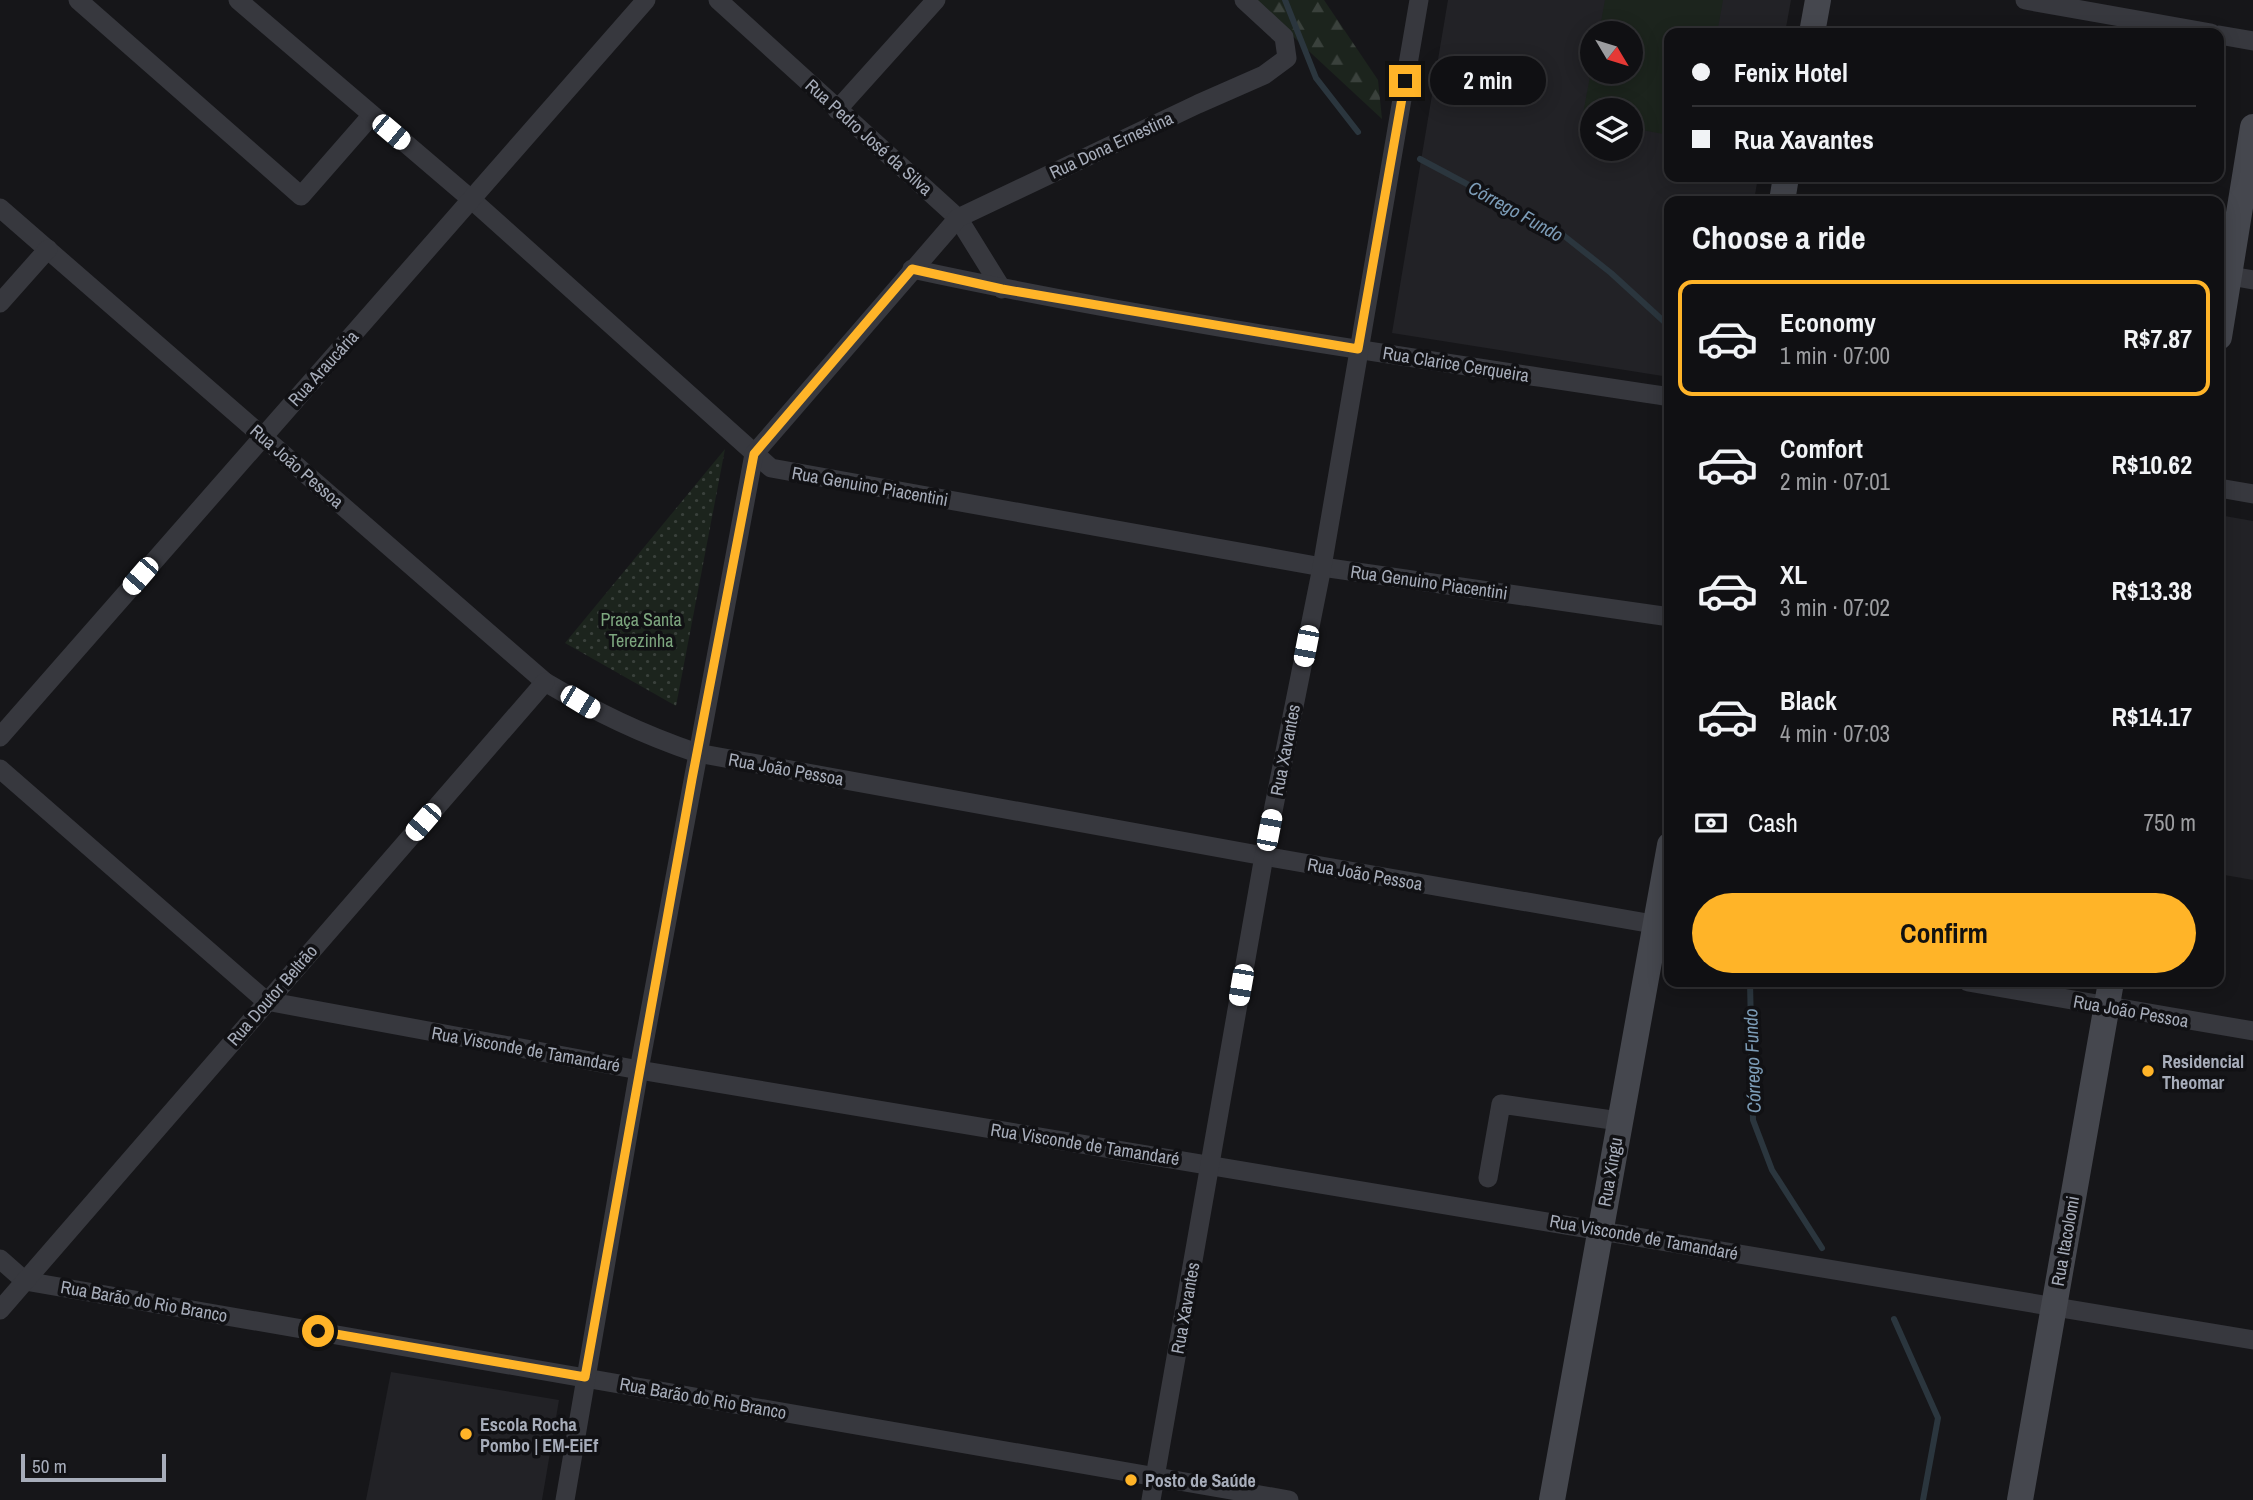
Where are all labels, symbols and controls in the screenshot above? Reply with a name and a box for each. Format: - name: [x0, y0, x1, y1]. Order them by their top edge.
- north arrow: [1580, 21, 1643, 84]
- map controls: [1580, 21, 1643, 161]
- text: Fenix Hotel: [1734, 55, 1848, 90]
- callout: 2 min: [1430, 56, 1545, 106]
- route end: [1389, 65, 1421, 97]
- text: 2 min: [1463, 65, 1513, 96]
- street label: Rua Pedro José da Silva: [800, 73, 938, 201]
- button: layers: [1580, 98, 1643, 161]
- street label: Rua Dona Ernestina: [1045, 105, 1177, 185]
- car: [369, 110, 414, 154]
- text: Rua Xavantes: [1734, 122, 1874, 157]
- water label: Córrego Fundo: [1464, 174, 1568, 248]
- text: Choose a ride: [1692, 216, 1866, 259]
- text: Economy: [1780, 305, 1876, 340]
- icon: car: [1696, 307, 1759, 370]
- text: R$7.87: [2123, 321, 2192, 356]
- street label: Rua Araucária: [282, 325, 364, 411]
- street label: Rua Clarice Cerqueira: [1381, 340, 1531, 388]
- text: 1 min · 07:00: [1780, 340, 1890, 371]
- street label: Rua João Pessoa: [245, 418, 349, 514]
- text: Comfort: [1780, 431, 1863, 466]
- icon: car: [1696, 433, 1759, 496]
- text: R$10.62: [2111, 447, 2192, 482]
- street label: Rua Genuino Piacentini: [790, 460, 950, 512]
- text: 2 min · 07:01: [1780, 466, 1890, 497]
- car: [119, 553, 162, 599]
- text: XL: [1780, 557, 1807, 592]
- street label: Rua Genuino Piacentini: [1349, 559, 1509, 605]
- icon: car: [1696, 559, 1759, 622]
- text: R$13.38: [2111, 573, 2192, 608]
- text: 3 min · 07:02: [1780, 592, 1890, 623]
- park label: Praça Santa Terezinha: [600, 607, 682, 653]
- car: [1292, 623, 1321, 669]
- car: [557, 682, 604, 722]
- text: Black: [1780, 683, 1837, 718]
- icon: car: [1696, 685, 1759, 748]
- text: R$14.17: [2111, 699, 2192, 734]
- street label: Rua Xavantes: [1264, 702, 1306, 798]
- text: 4 min · 07:03: [1780, 718, 1890, 749]
- street label: Rua João Pessoa: [726, 747, 846, 791]
- car: [402, 799, 445, 845]
- icon: cash: [1692, 804, 1730, 842]
- text: Cash: [1748, 805, 1798, 840]
- car: [1255, 807, 1284, 853]
- text: 750 m: [2144, 807, 2196, 838]
- street label: Rua João Pessoa: [1305, 852, 1425, 896]
- button: Confirm: [1692, 893, 2196, 973]
- street label: Rua Doutor Beltrão: [221, 939, 323, 1051]
- car: [1228, 962, 1255, 1008]
- street label: Rua João Pessoa: [2071, 989, 2191, 1033]
- water label: Córrego Fundo: [1737, 1008, 1767, 1114]
- street label: Rua Visconde de Tamandaré: [430, 1020, 622, 1078]
- place label: Residencial Theomar: [2162, 1049, 2244, 1095]
- marker: Residencial Theomar: [2140, 1063, 2156, 1079]
- street label: Rua Visconde de Tamandaré: [989, 1117, 1181, 1171]
- street label: Rua Xingu: [1592, 1135, 1628, 1209]
- street label: Rua Itacolomi: [2045, 1194, 2085, 1288]
- street label: Rua Visconde de Tamandaré: [1548, 1208, 1740, 1266]
- street label: Rua Xavantes: [1165, 1260, 1205, 1356]
- street label: Rua Barão do Rio Branco: [59, 1274, 229, 1328]
- route start: [302, 1315, 334, 1347]
- street label: Rua Barão do Rio Branco: [618, 1371, 788, 1425]
- place label: Escola Rocha Pombo | EM-EiEf: [480, 1412, 598, 1458]
- marker: Escola Rocha Pombo | EM-EiEf: [458, 1426, 474, 1442]
- scale bar: [21, 1451, 166, 1483]
- text: 50 m: [32, 1453, 67, 1479]
- place label: Posto de Saúde: [1145, 1468, 1256, 1493]
- marker: Posto de Saúde: [1123, 1472, 1139, 1488]

